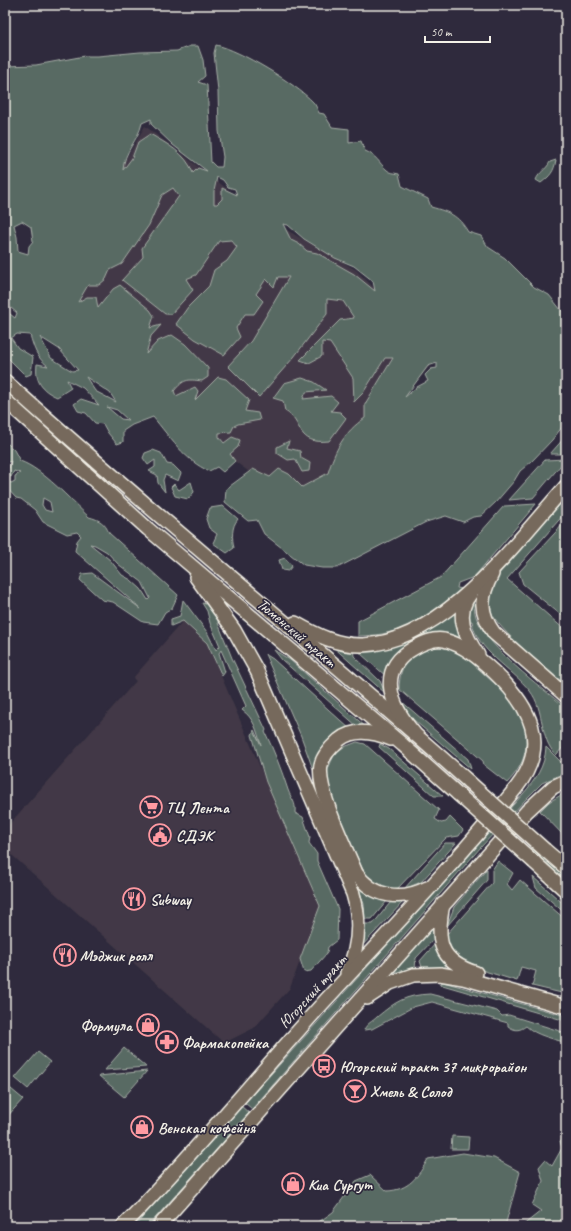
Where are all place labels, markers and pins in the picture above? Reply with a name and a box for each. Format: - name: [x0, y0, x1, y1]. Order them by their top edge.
- supermarket icon: ТЦ Лента: [138, 794, 164, 820]
- place label: ТЦ Лента: [166, 798, 230, 818]
- public building icon: СДЭК: [147, 822, 173, 848]
- place label: СДЭК: [176, 826, 217, 846]
- restaurant icon: Subway: [121, 886, 147, 912]
- place label: Subway: [150, 890, 192, 910]
- restaurant icon: Мэджик ролл: [52, 942, 78, 968]
- place label: Мэджик ролл: [80, 946, 153, 966]
- shop icon: Формула: [135, 1012, 161, 1038]
- place label: Формула: [80, 1016, 134, 1036]
- pharmacy icon: Фармакопейка: [154, 1029, 180, 1055]
- place label: Фармакопейка: [182, 1033, 270, 1053]
- bus stop icon: Югорский тракт 37 микрорайон: [311, 1053, 337, 1079]
- place label: Югорский тракт 37 микрорайон: [340, 1057, 527, 1077]
- bar icon: Хмель & Солод: [342, 1078, 368, 1104]
- place label: Хмель & Солод: [370, 1082, 453, 1102]
- shop icon: Венская кофейня: [129, 1114, 155, 1140]
- place label: Венская кофейня: [158, 1118, 256, 1138]
- shop icon: Киа Сургут: [280, 1171, 306, 1197]
- place label: Киа Сургут: [308, 1175, 373, 1195]

